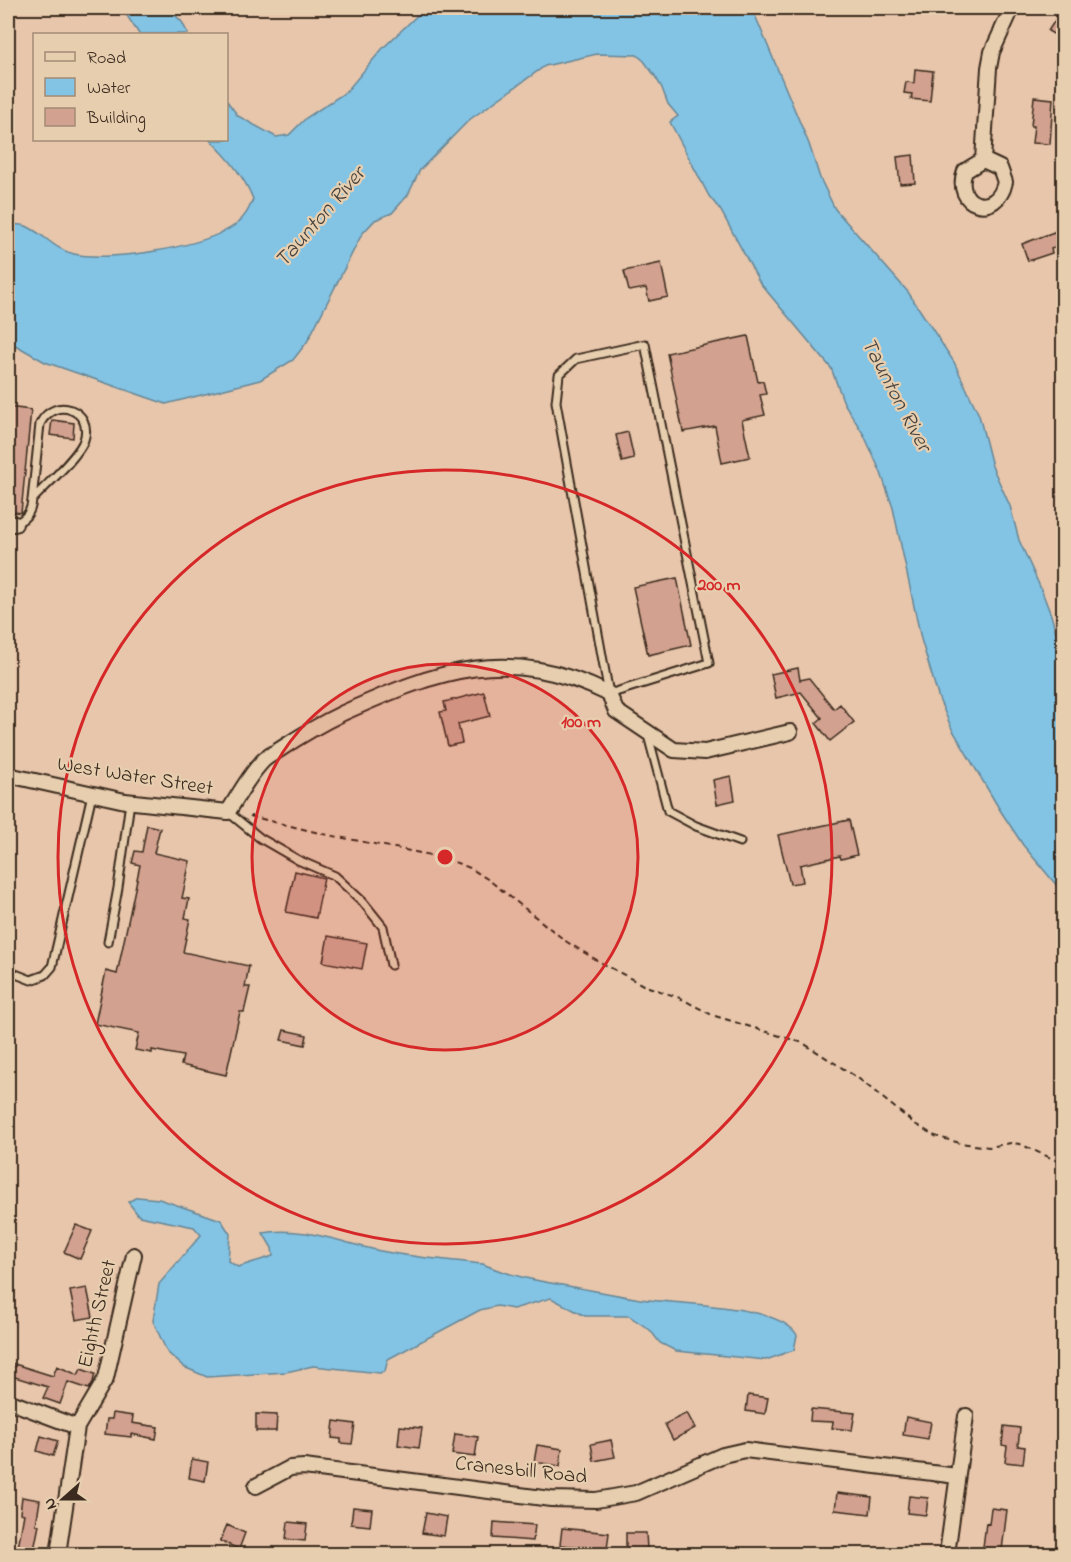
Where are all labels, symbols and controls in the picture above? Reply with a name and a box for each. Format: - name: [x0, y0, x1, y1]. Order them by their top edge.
- legend: [33, 33, 228, 141]
- text: Road: [87, 46, 126, 72]
- text: Water: [87, 76, 131, 102]
- text: Building: [86, 106, 146, 133]
- water label: Taunton River: [268, 158, 376, 276]
- water label: Taunton River: [852, 332, 940, 460]
- text: 200 m: [697, 573, 741, 599]
- text: 100 m: [561, 710, 601, 736]
- street label: West Water Street: [55, 750, 215, 804]
- centre of rings: [435, 847, 455, 867]
- street label: Eighth Street: [71, 1257, 127, 1372]
- street label: Cranesbill Road: [453, 1449, 589, 1493]
- north arrow: [33, 1469, 93, 1529]
- text: N: [38, 1494, 64, 1513]

